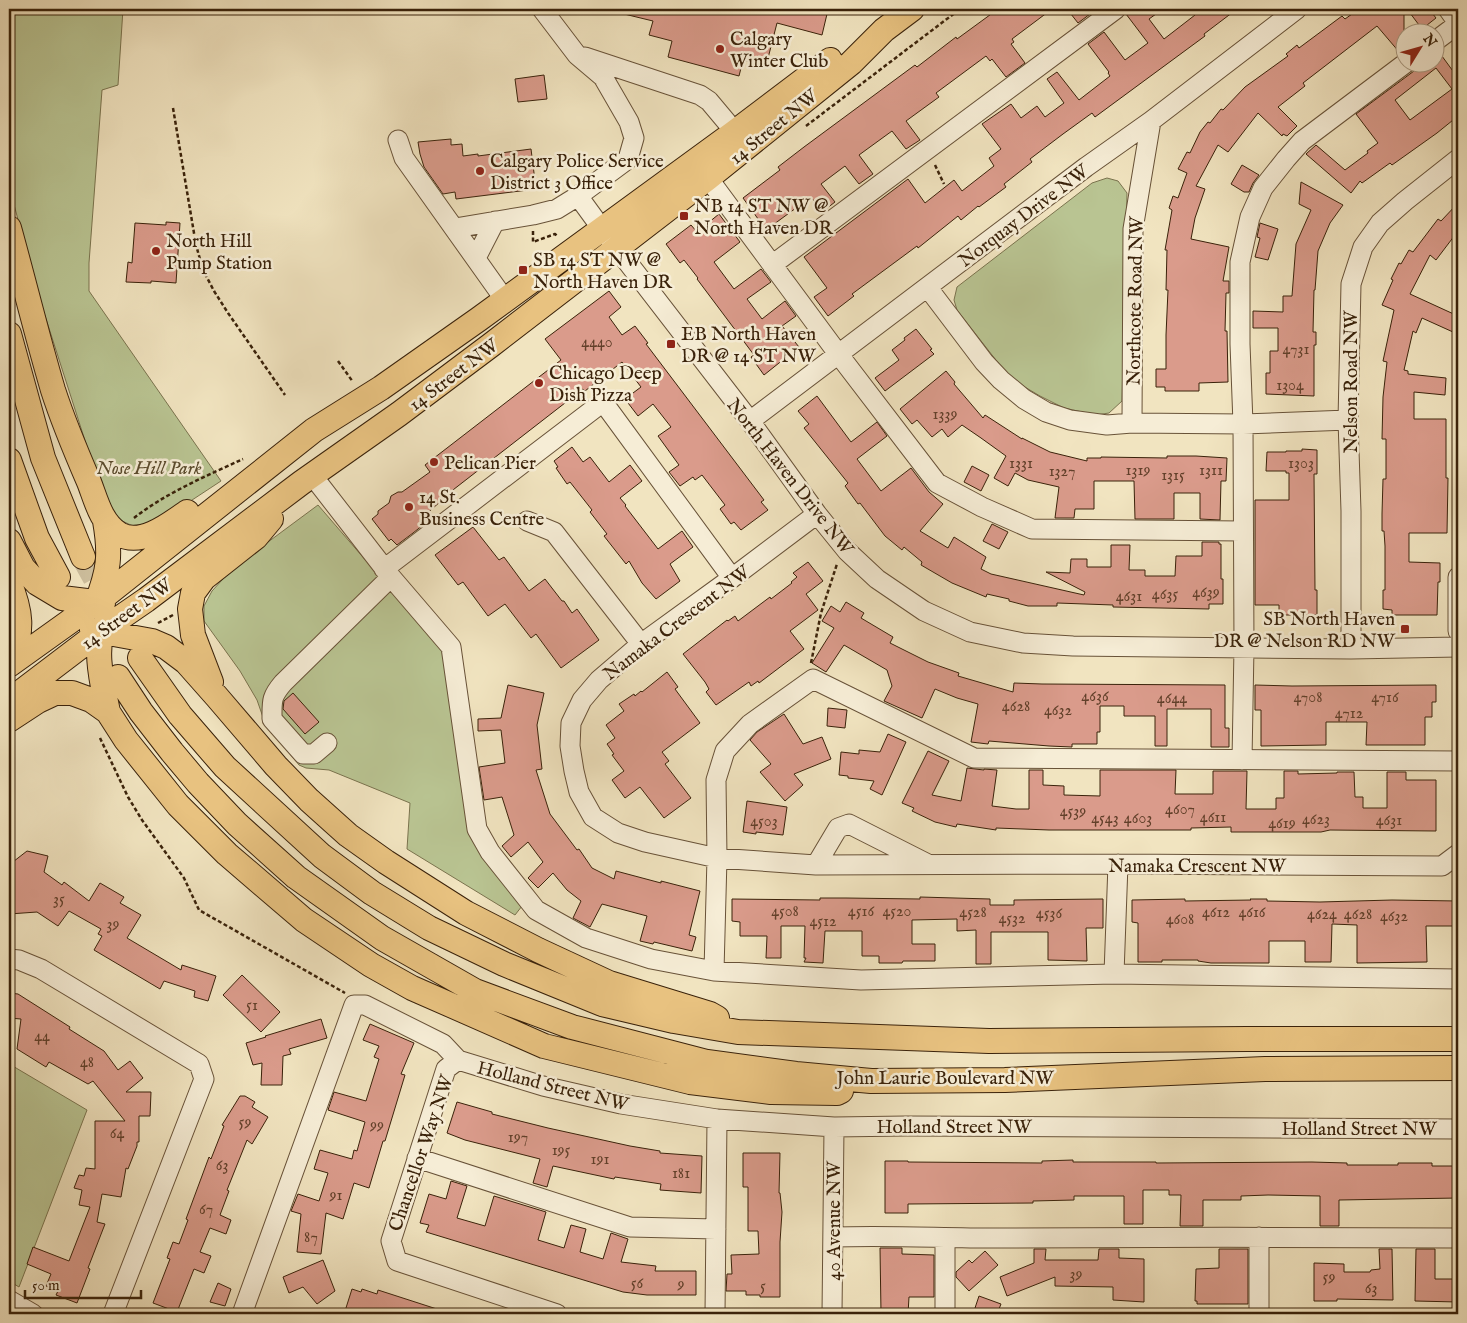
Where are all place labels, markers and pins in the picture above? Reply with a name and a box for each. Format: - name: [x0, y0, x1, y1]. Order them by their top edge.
- place label: Calgary Winter Club: [730, 28, 828, 74]
- marker: Calgary Winter Club: [714, 43, 726, 55]
- place label: Calgary Police Service District 3 Office: [490, 150, 664, 196]
- marker: Calgary Police Service District 3 Office: [474, 165, 486, 177]
- place label: NB 14 ST NW @ North Haven DR: [694, 195, 833, 241]
- marker: NB 14 ST NW @ North Haven DR: [678, 210, 690, 222]
- place label: North Hill Pump Station: [166, 230, 272, 276]
- marker: North Hill Pump Station: [150, 245, 162, 257]
- place label: SB 14 ST NW @ North Haven DR: [533, 249, 672, 295]
- marker: SB 14 ST NW @ North Haven DR: [517, 264, 529, 276]
- place label: EB North Haven DR @ 14 ST NW: [681, 323, 817, 369]
- marker: EB North Haven DR @ 14 ST NW: [665, 338, 677, 350]
- place label: Chicago Deep Dish Pizza: [549, 362, 662, 408]
- marker: Chicago Deep Dish Pizza: [533, 377, 545, 389]
- place label: Pelican Pier: [444, 452, 536, 476]
- marker: Pelican Pier: [428, 456, 440, 468]
- place label: 14 St. Business Centre: [419, 486, 544, 532]
- marker: 14 St. Business Centre: [403, 501, 415, 513]
- place label: SB North Haven DR @ Nelson RD NW: [1214, 608, 1396, 654]
- marker: SB North Haven DR @ Nelson RD NW: [1399, 623, 1411, 635]

